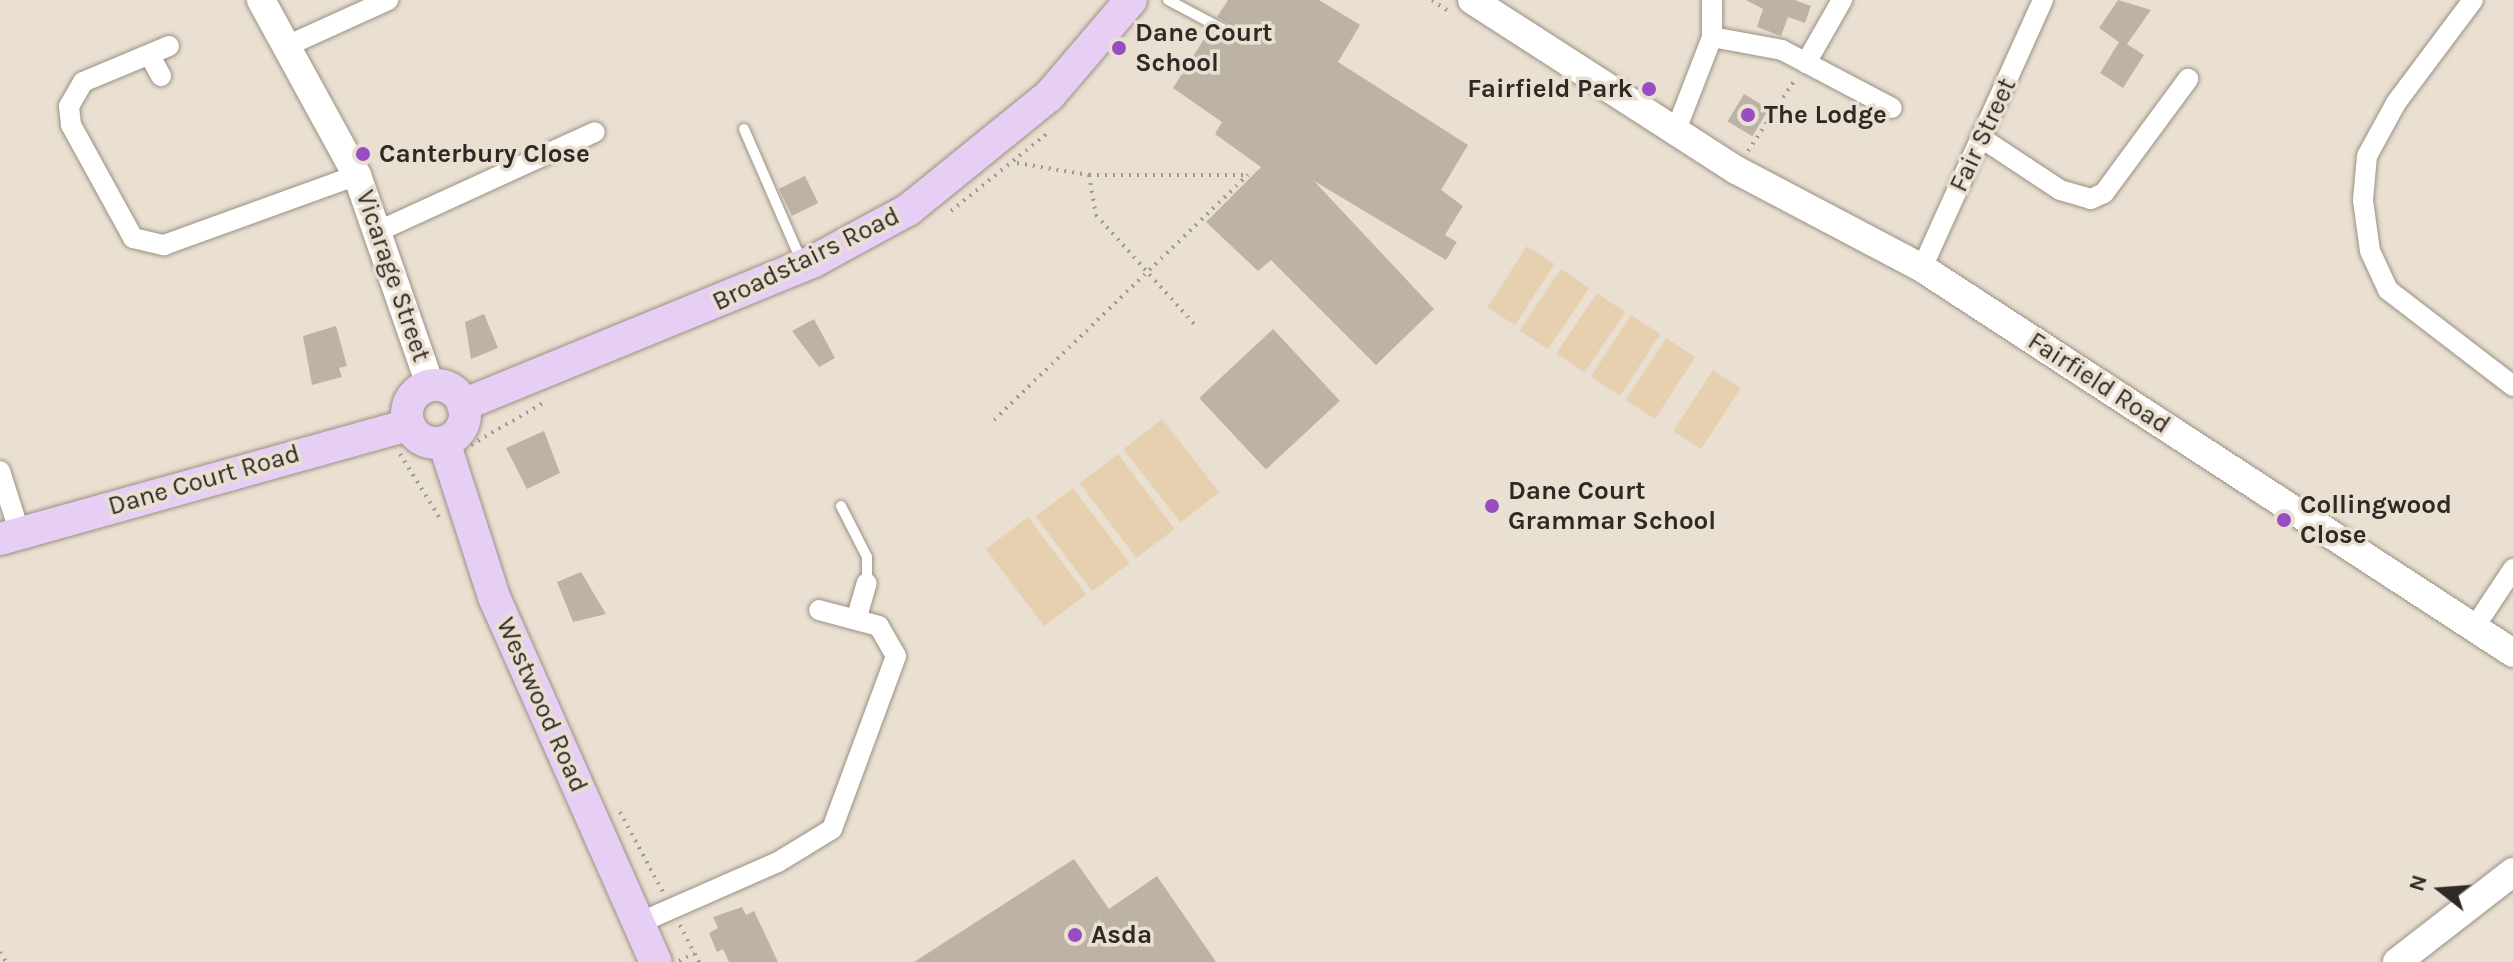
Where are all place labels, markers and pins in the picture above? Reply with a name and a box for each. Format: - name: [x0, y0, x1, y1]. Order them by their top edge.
- place label: Dane Court School: [1135, 17, 1273, 78]
- marker: Dane Court School: [1110, 39, 1128, 57]
- place label: Fairfield Park: [1467, 73, 1633, 105]
- marker: Fairfield Park: [1640, 80, 1658, 98]
- place label: The Lodge: [1764, 99, 1887, 131]
- marker: The Lodge: [1739, 106, 1757, 124]
- place label: Canterbury Close: [379, 138, 590, 170]
- marker: Canterbury Close: [354, 145, 372, 163]
- place label: Dane Court Grammar School: [1508, 475, 1716, 536]
- place label: Collingwood Close: [2300, 489, 2452, 550]
- marker: Dane Court Grammar School: [1483, 497, 1501, 515]
- marker: Collingwood Close: [2275, 511, 2293, 529]
- place label: Asda: [1091, 919, 1152, 951]
- marker: Asda: [1066, 926, 1084, 944]

